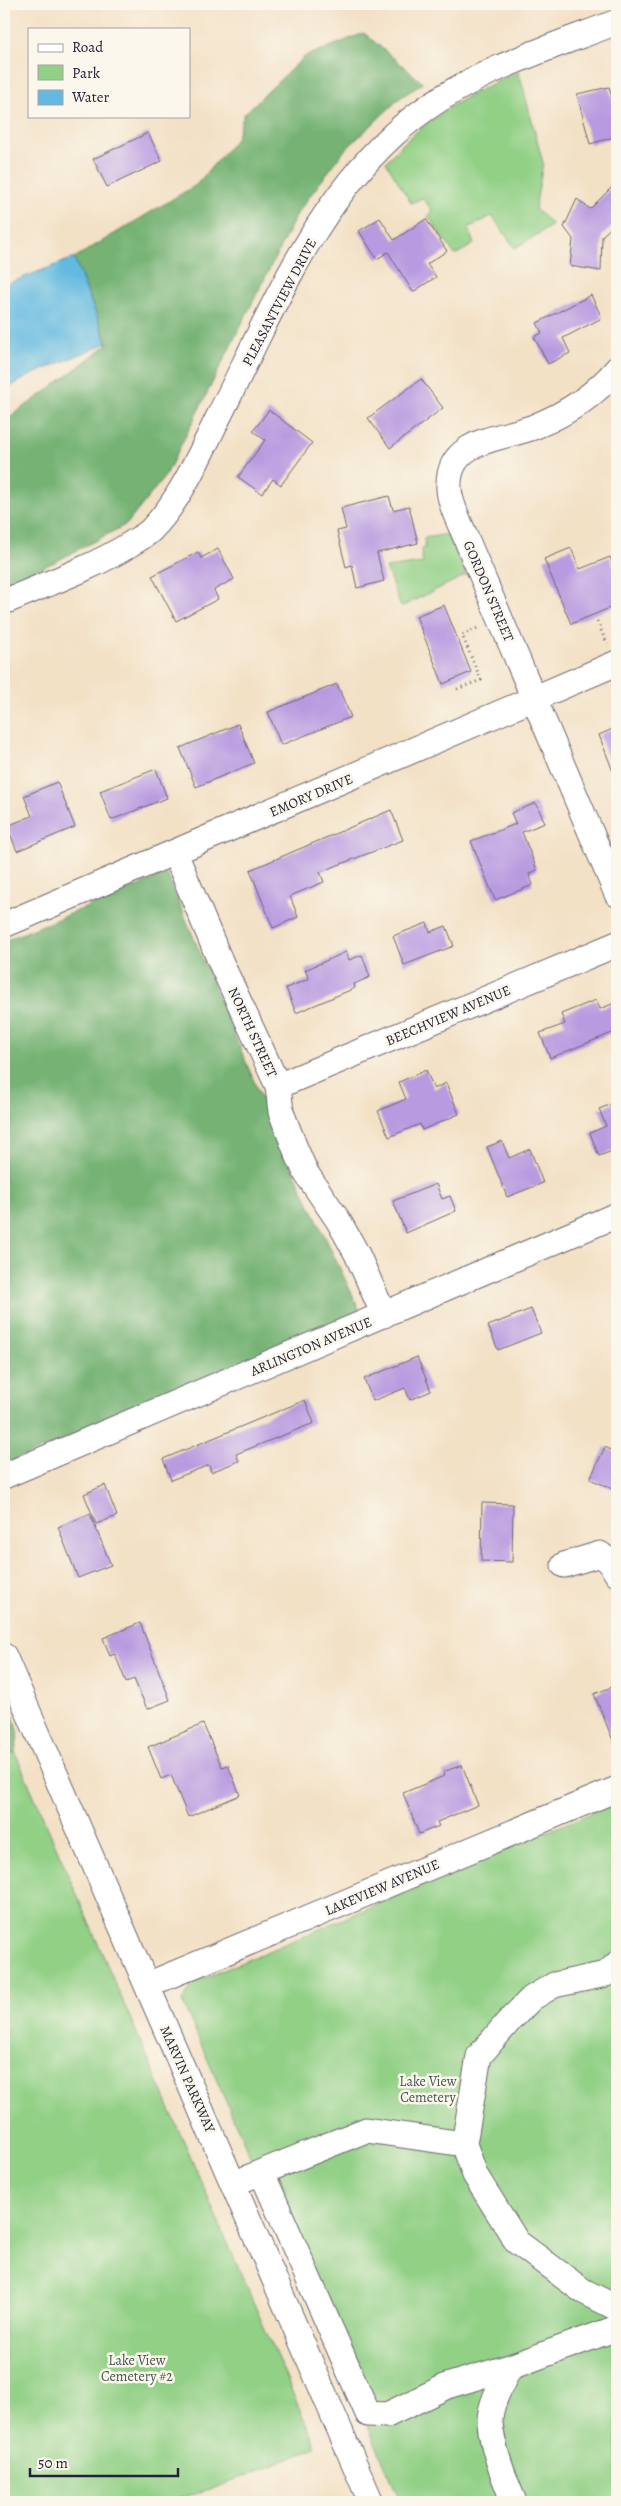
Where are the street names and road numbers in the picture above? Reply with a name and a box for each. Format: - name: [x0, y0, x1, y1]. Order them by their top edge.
- street label: PLEASANTVIEW DRIVE: [238, 235, 321, 369]
- street label: GORDON STREET: [459, 538, 518, 645]
- street label: EMORY DRIVE: [267, 769, 356, 822]
- street label: BEECHVIEW AVENUE: [383, 981, 514, 1050]
- street label: NORTH STREET: [223, 984, 282, 1081]
- street label: ARLINGTON AVENUE: [247, 1312, 375, 1381]
- street label: LAKEVIEW AVENUE: [322, 1855, 442, 1920]
- street label: MARVIN PARKWAY: [155, 2023, 220, 2136]

